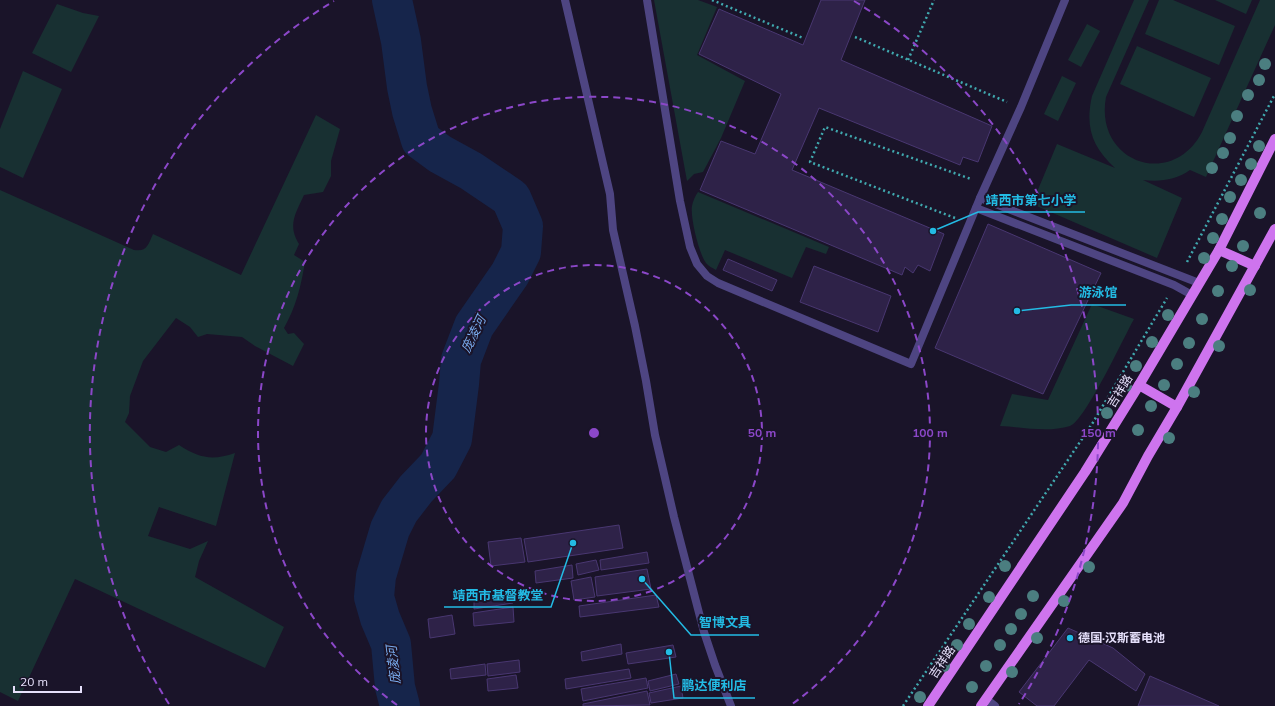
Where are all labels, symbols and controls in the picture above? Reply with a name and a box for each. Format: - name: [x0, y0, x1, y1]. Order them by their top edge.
- callout: 靖西市第七小学: [978, 187, 1085, 212]
- text: 靖西市第七小学: [985, 192, 1077, 208]
- callout: 游泳馆: [1071, 280, 1126, 305]
- text: 游泳馆: [1078, 284, 1118, 300]
- water label: 庞凌河: [457, 310, 490, 355]
- street label: 吉祥路: [1104, 371, 1135, 410]
- text: 50 m: [748, 425, 776, 440]
- text: 100 m: [912, 425, 948, 440]
- text: 150 m: [1080, 425, 1116, 440]
- centre of rings: [587, 426, 601, 440]
- callout: 靖西市基督教堂: [444, 582, 551, 607]
- text: 靖西市基督教堂: [452, 587, 544, 603]
- callout: 智博文具: [691, 610, 759, 635]
- text: 智博文具: [699, 614, 751, 630]
- place label: 德国·汉斯蓄电池: [1078, 630, 1165, 645]
- marker: 德国·汉斯蓄电池: [1065, 633, 1075, 643]
- water label: 庞凌河: [382, 642, 403, 685]
- street label: 吉祥路: [925, 643, 958, 681]
- scale bar: [14, 668, 81, 694]
- callout: 鹏达便利店: [674, 673, 755, 698]
- text: 20 m: [20, 674, 48, 689]
- text: 鹏达便利店: [681, 677, 747, 693]

